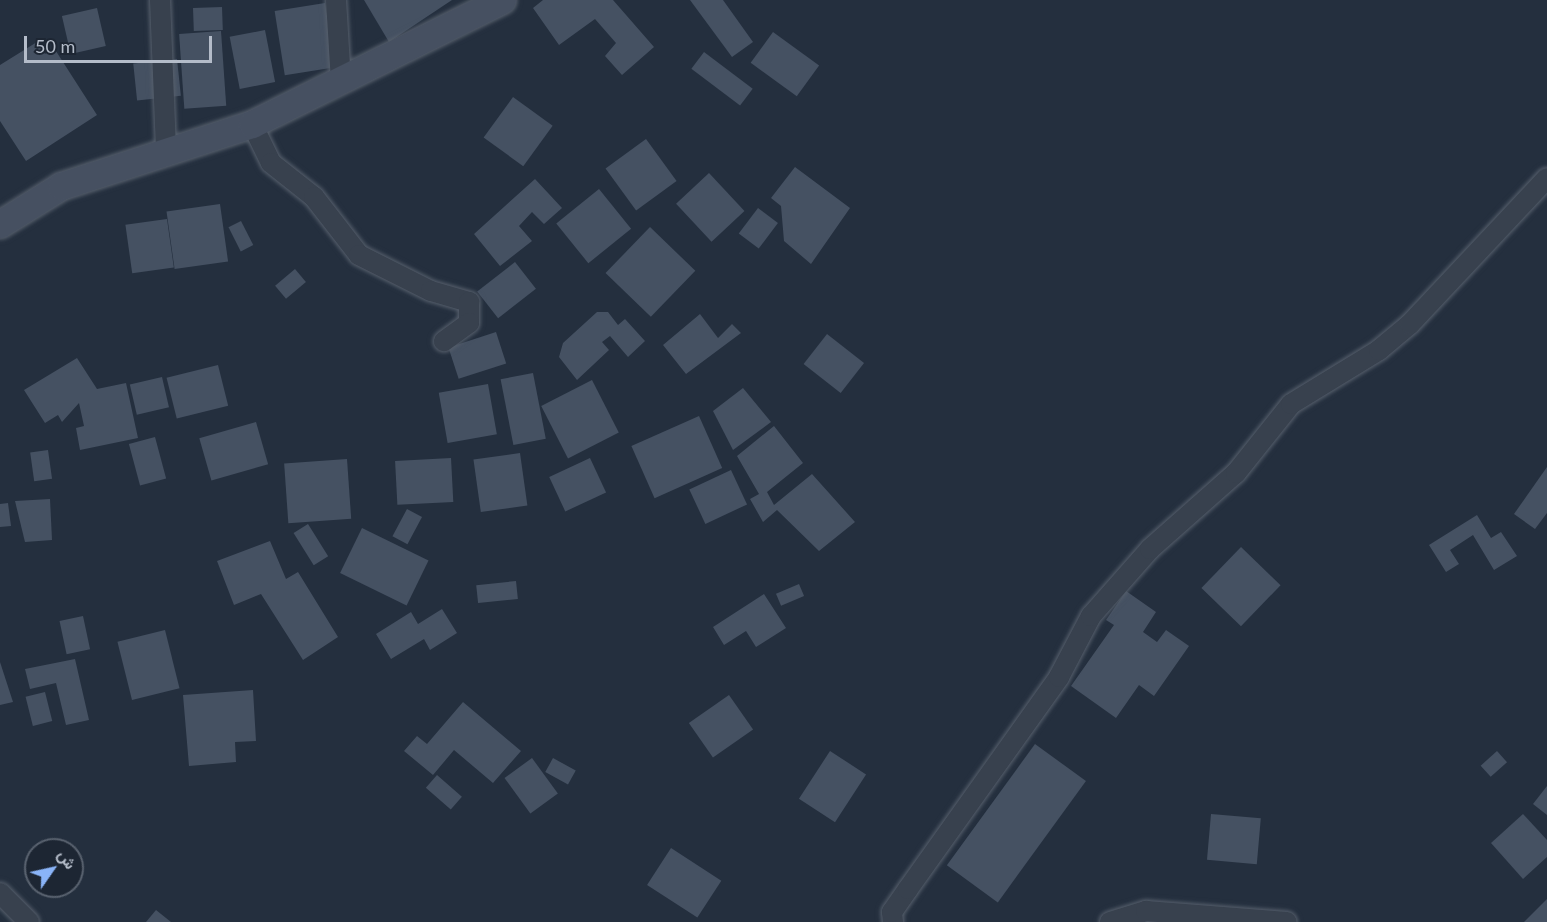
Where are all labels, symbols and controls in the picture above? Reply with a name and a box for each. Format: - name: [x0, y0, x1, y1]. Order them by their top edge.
- scale bar: [27, 24, 214, 62]
- text: 50 m: [35, 35, 75, 57]
- north arrow: [24, 838, 84, 898]
- text: ش: [54, 845, 81, 872]

